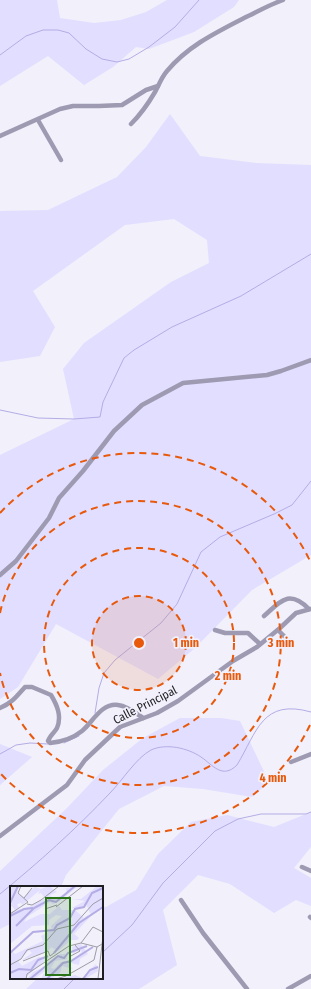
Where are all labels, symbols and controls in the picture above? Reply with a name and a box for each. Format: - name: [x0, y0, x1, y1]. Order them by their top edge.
- centre of rings: [132, 636, 146, 650]
- text: 1 min: [173, 636, 199, 650]
- text: 3 min: [267, 636, 294, 650]
- text: 2 min: [214, 669, 241, 683]
- street label: Calle Principal: [111, 683, 179, 727]
- text: 4 min: [259, 771, 287, 785]
- inset map: [10, 886, 103, 979]

